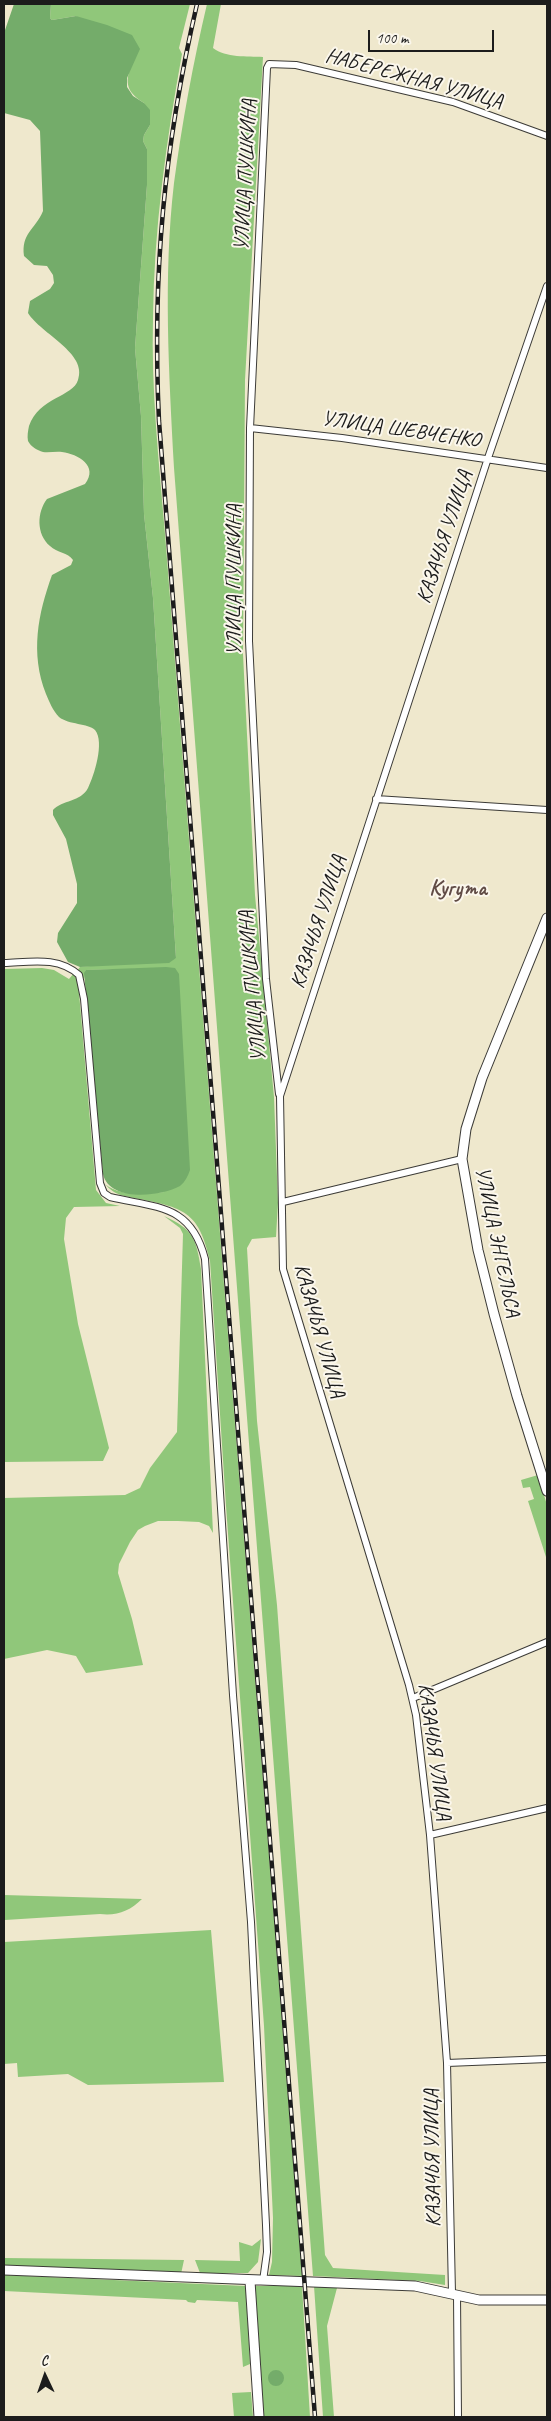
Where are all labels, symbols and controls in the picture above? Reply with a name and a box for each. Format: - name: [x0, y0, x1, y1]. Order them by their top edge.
- scale bar: [371, 20, 497, 52]
- text: 100 m: [376, 29, 408, 48]
- street label: НАБЕРЕЖНАЯ УЛИЦА: [323, 43, 505, 115]
- street label: УЛИЦА ПУШКИНА: [229, 99, 263, 251]
- street label: УЛИЦА ШЕВЧЕНКО: [320, 406, 482, 454]
- street label: КАЗАЧЬЯ УЛИЦА: [412, 467, 478, 607]
- street label: УЛИЦА ПУШКИНА: [221, 504, 247, 656]
- street label: КАЗАЧЬЯ УЛИЦА: [286, 852, 352, 992]
- district label: Кугута: [429, 876, 487, 902]
- street label: УЛИЦА ПУШКИНА: [234, 909, 272, 1063]
- street label: УЛИЦА ЭНГЕЛЬСА: [469, 1165, 525, 1319]
- street label: КАЗАЧЬЯ УЛИЦА: [288, 1261, 350, 1401]
- street label: КАЗАЧЬЯ УЛИЦА: [412, 1682, 456, 1822]
- street label: КАЗАЧЬЯ УЛИЦА: [419, 2089, 447, 2227]
- north arrow: [20, 2351, 70, 2401]
- text: С: [40, 2352, 48, 2369]

